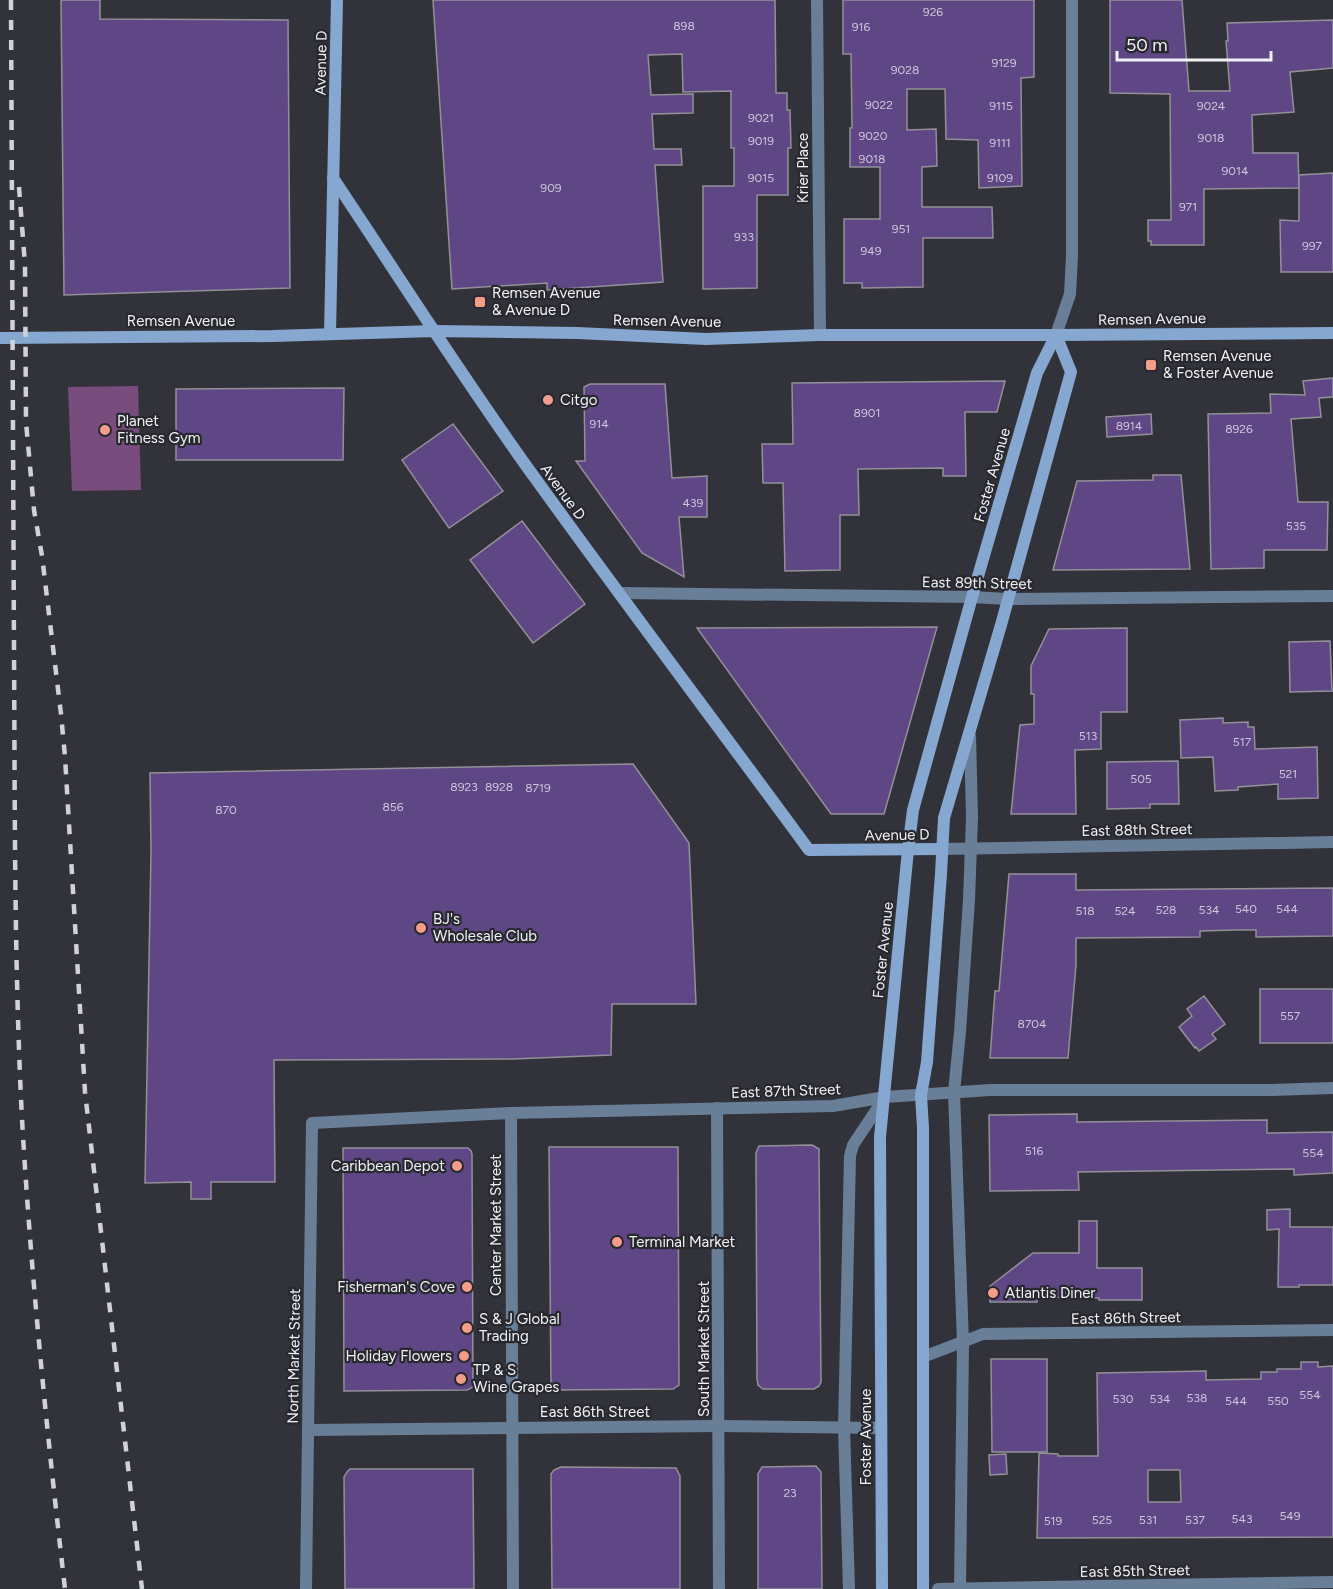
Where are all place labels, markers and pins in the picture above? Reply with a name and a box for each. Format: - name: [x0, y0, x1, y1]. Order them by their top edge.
- place label: Remsen Avenue & Avenue D: [492, 284, 600, 319]
- marker: Remsen Avenue & Avenue D: [473, 295, 487, 309]
- place label: Remsen Avenue & Foster Avenue: [1163, 347, 1273, 382]
- marker: Remsen Avenue & Foster Avenue: [1144, 358, 1158, 372]
- place label: Citgo: [560, 391, 598, 409]
- marker: Citgo: [541, 393, 555, 407]
- place label: Planet Fitness Gym: [117, 412, 201, 447]
- marker: Planet Fitness Gym: [98, 423, 112, 437]
- place label: BJ's Wholesale Club: [433, 910, 537, 945]
- marker: BJ's Wholesale Club: [414, 921, 428, 935]
- place label: Caribbean Depot: [331, 1157, 445, 1175]
- marker: Caribbean Depot: [450, 1159, 464, 1173]
- place label: Terminal Market: [629, 1233, 736, 1251]
- marker: Terminal Market: [610, 1235, 624, 1249]
- place label: Fisherman's Cove: [337, 1278, 455, 1296]
- marker: Fisherman's Cove: [460, 1280, 474, 1294]
- place label: Atlantis Diner: [1005, 1284, 1095, 1302]
- marker: Atlantis Diner: [986, 1286, 1000, 1300]
- place label: S & J Global Trading: [479, 1310, 560, 1345]
- marker: S & J Global Trading: [460, 1321, 474, 1335]
- place label: Holiday Flowers: [346, 1347, 452, 1365]
- marker: Holiday Flowers: [457, 1349, 471, 1363]
- place label: TP & S Wine Grapes: [473, 1361, 559, 1396]
- marker: TP & S Wine Grapes: [454, 1372, 468, 1386]

